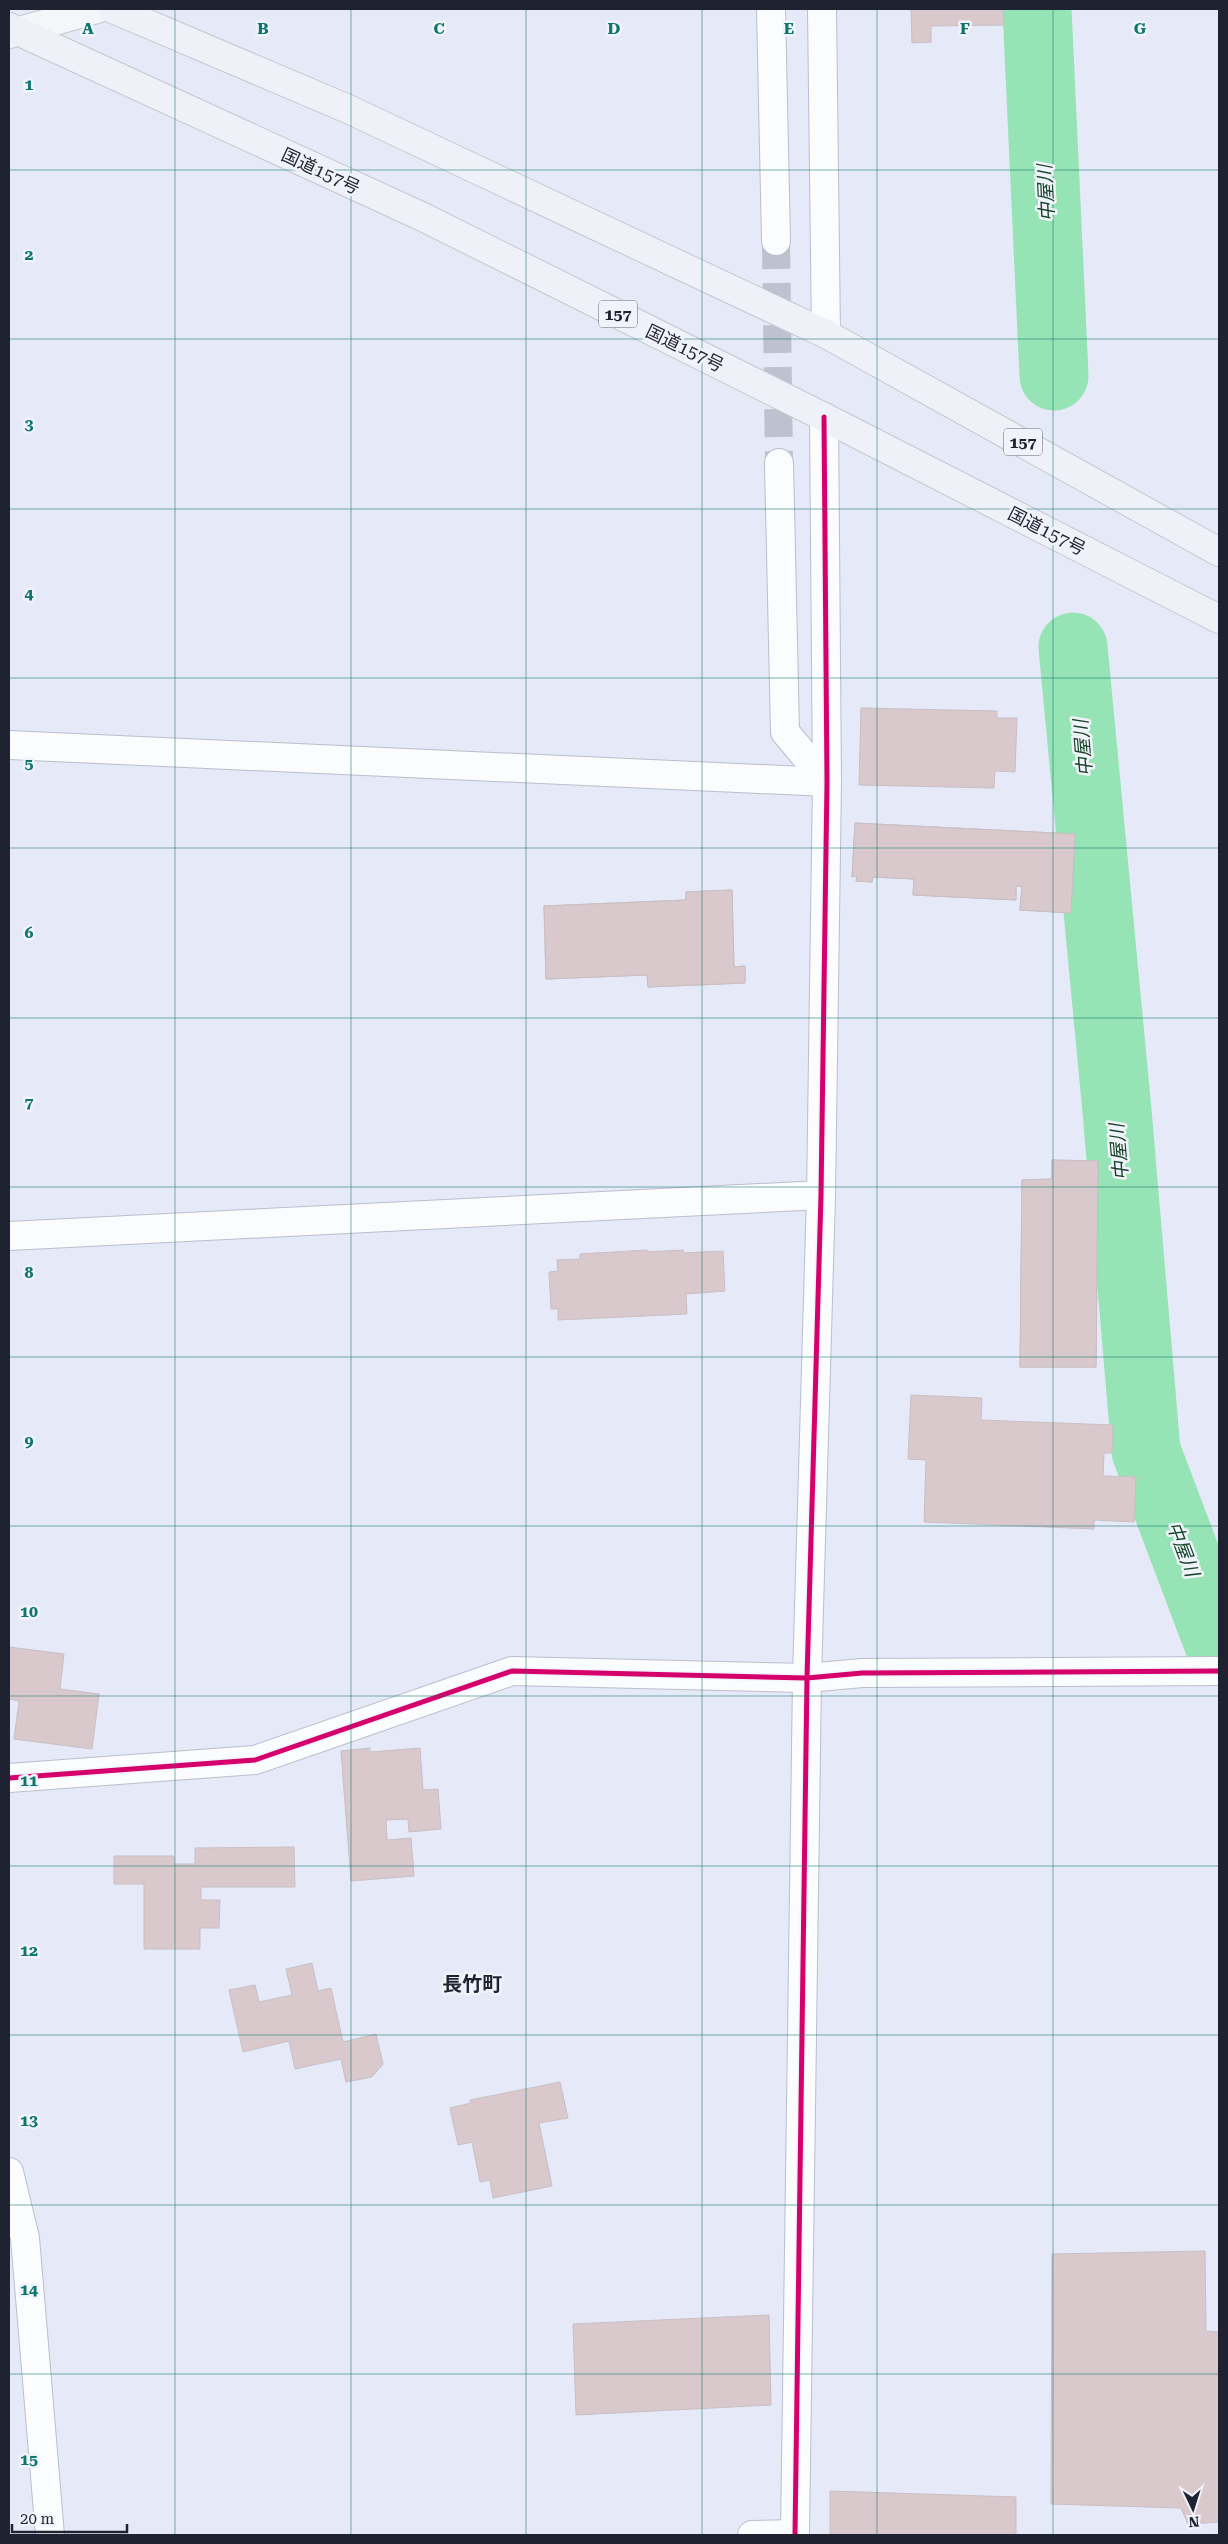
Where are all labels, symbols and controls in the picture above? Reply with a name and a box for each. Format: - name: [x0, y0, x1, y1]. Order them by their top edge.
- text: A: [82, 19, 94, 38]
- text: B: [257, 19, 269, 38]
- text: C: [433, 19, 445, 38]
- text: D: [608, 19, 621, 38]
- text: E: [784, 19, 794, 38]
- text: F: [960, 19, 970, 38]
- text: G: [1134, 19, 1147, 38]
- text: 1: [25, 75, 34, 94]
- street label: 国道157号: [278, 144, 364, 198]
- water label: 中屋川: [1033, 162, 1059, 222]
- text: 2: [25, 245, 34, 264]
- road number: 157: [599, 300, 637, 328]
- street label: 国道157号: [643, 320, 727, 376]
- text: 3: [25, 415, 34, 434]
- road number: 157: [1004, 428, 1042, 456]
- street label: 国道157号: [1005, 503, 1089, 559]
- text: 4: [25, 584, 34, 603]
- water label: 中屋川: [1069, 717, 1097, 777]
- text: 5: [25, 754, 34, 773]
- text: 6: [25, 923, 34, 942]
- text: 7: [25, 1093, 34, 1112]
- water label: 中屋川: [1105, 1121, 1133, 1181]
- text: 8: [25, 1263, 34, 1282]
- text: 9: [25, 1432, 34, 1451]
- water label: 中屋川: [1162, 1518, 1205, 1582]
- text: 10: [20, 1602, 38, 1621]
- text: 11: [20, 1771, 38, 1790]
- text: 12: [20, 1941, 38, 1960]
- district label: 長竹町: [442, 1972, 502, 1996]
- text: 13: [20, 2111, 38, 2130]
- text: 14: [20, 2280, 38, 2299]
- text: 15: [20, 2450, 38, 2469]
- north arrow: [1168, 2484, 1218, 2534]
- scale bar: [12, 2502, 128, 2534]
- text: 20 m: [20, 2510, 55, 2528]
- text: N: [1188, 2514, 1200, 2530]

